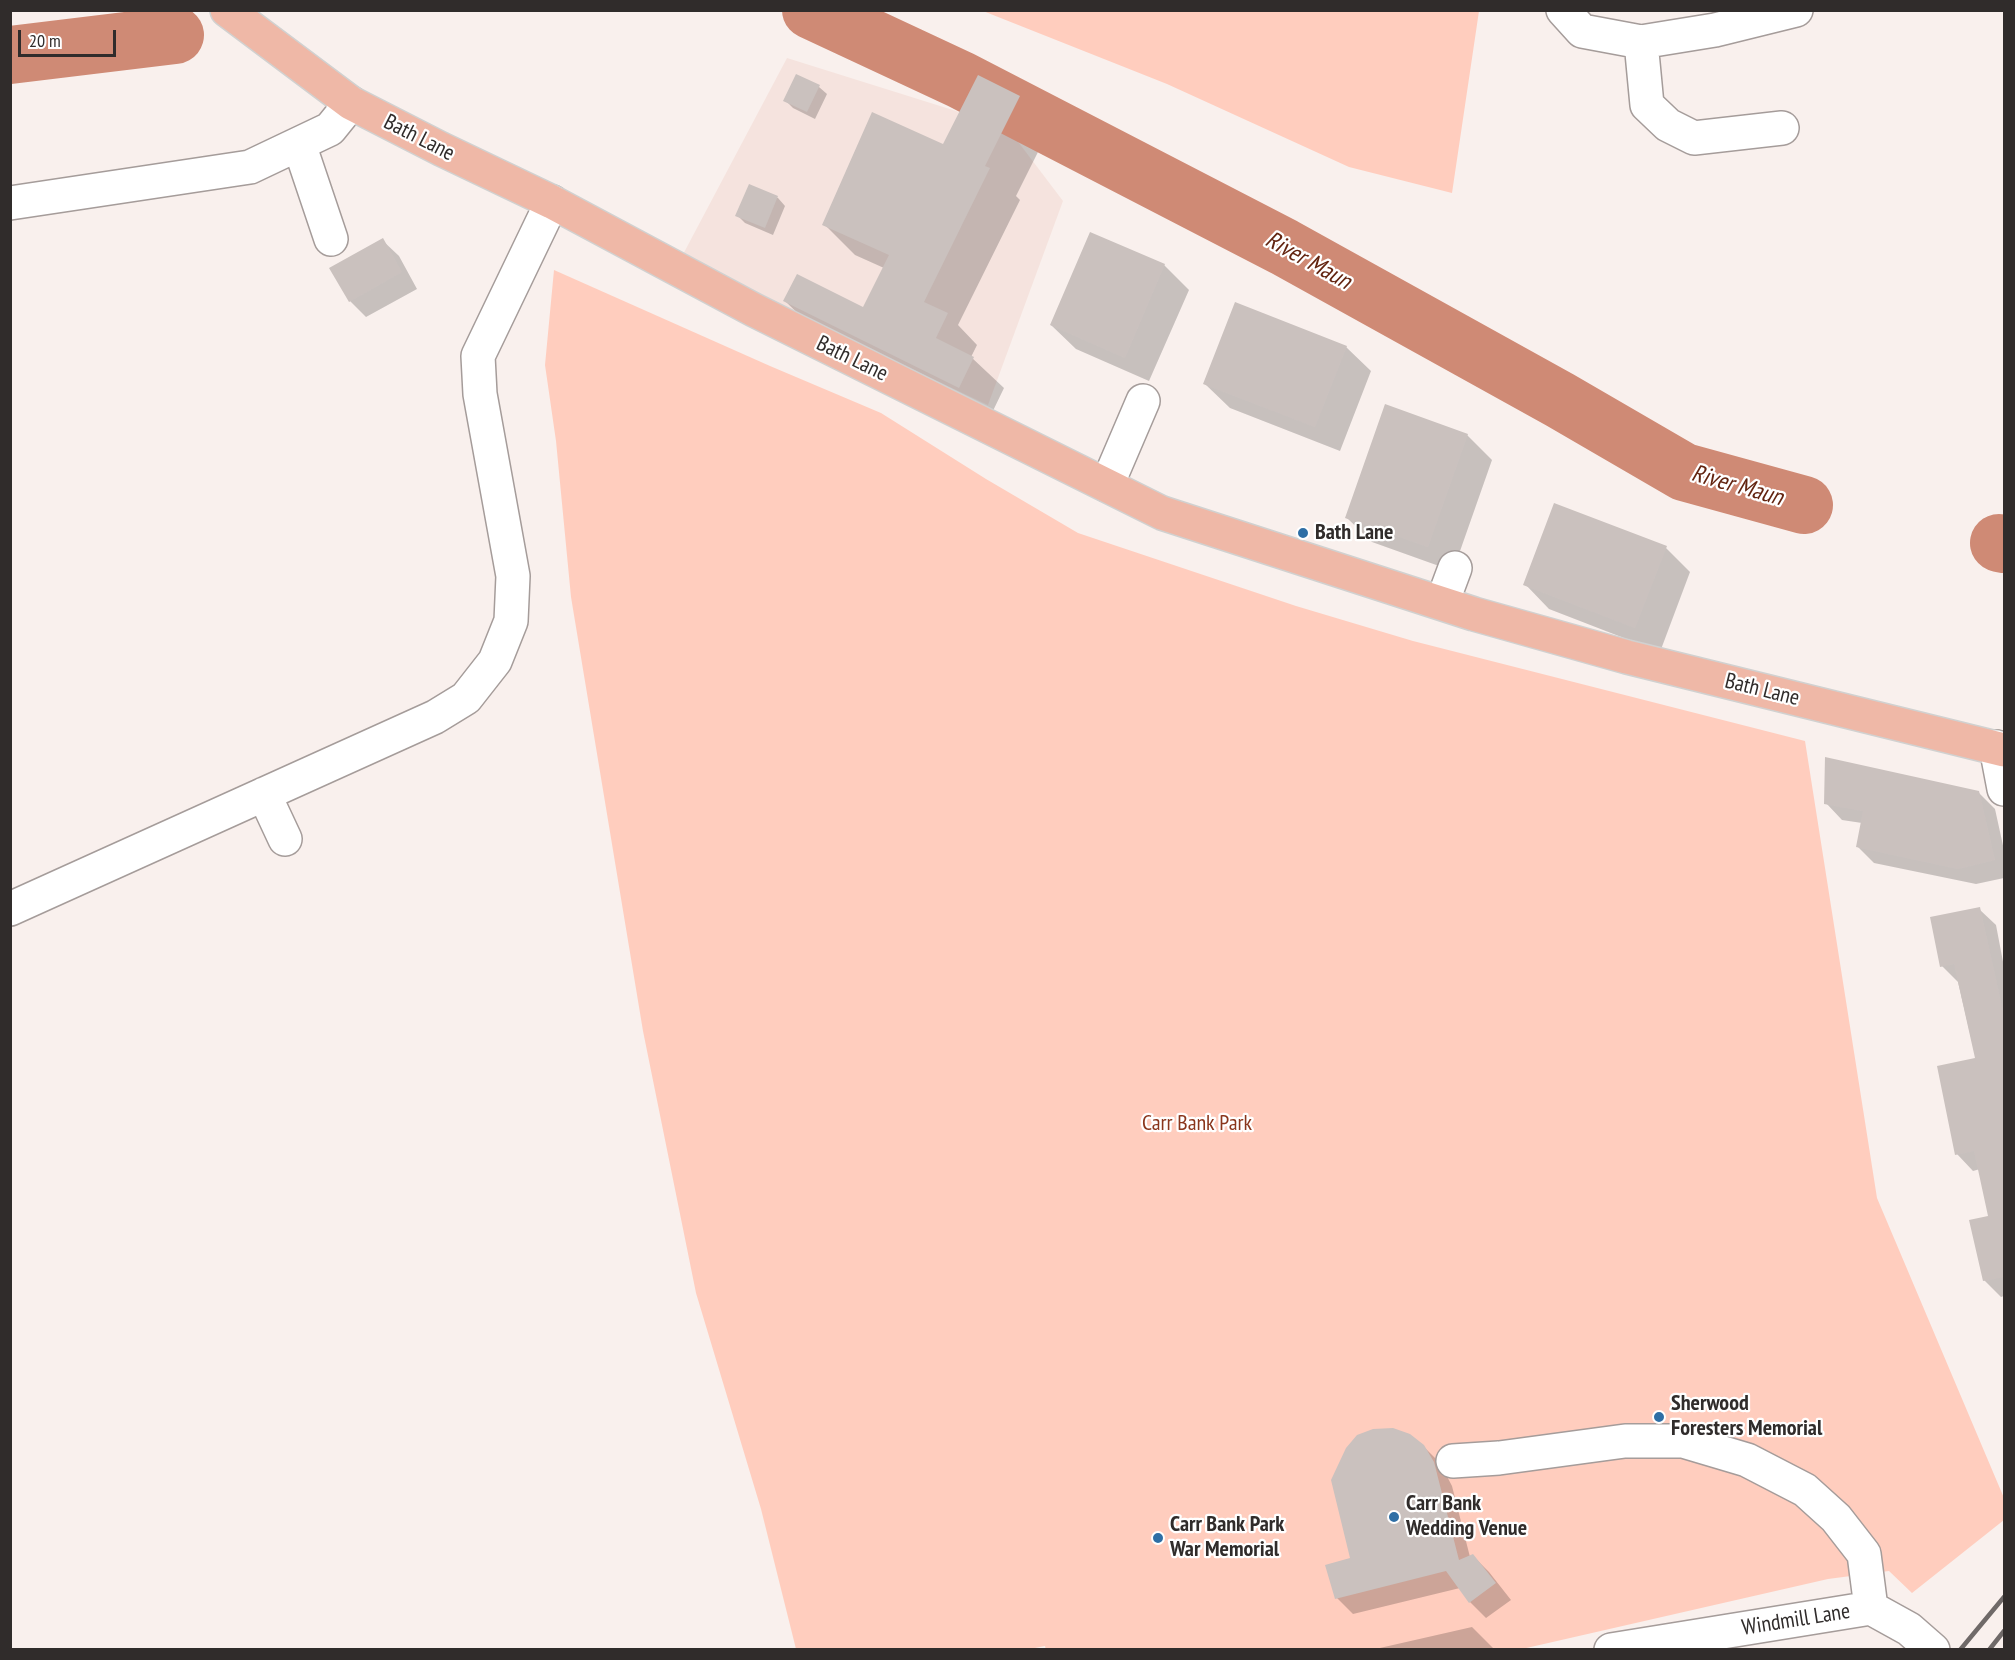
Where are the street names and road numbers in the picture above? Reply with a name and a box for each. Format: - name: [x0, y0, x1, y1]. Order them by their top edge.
- street label: Bath Lane: [379, 109, 459, 167]
- street label: Bath Lane: [812, 330, 892, 388]
- street label: Bath Lane: [1722, 668, 1802, 712]
- street label: Windmill Lane: [1740, 1598, 1852, 1642]

